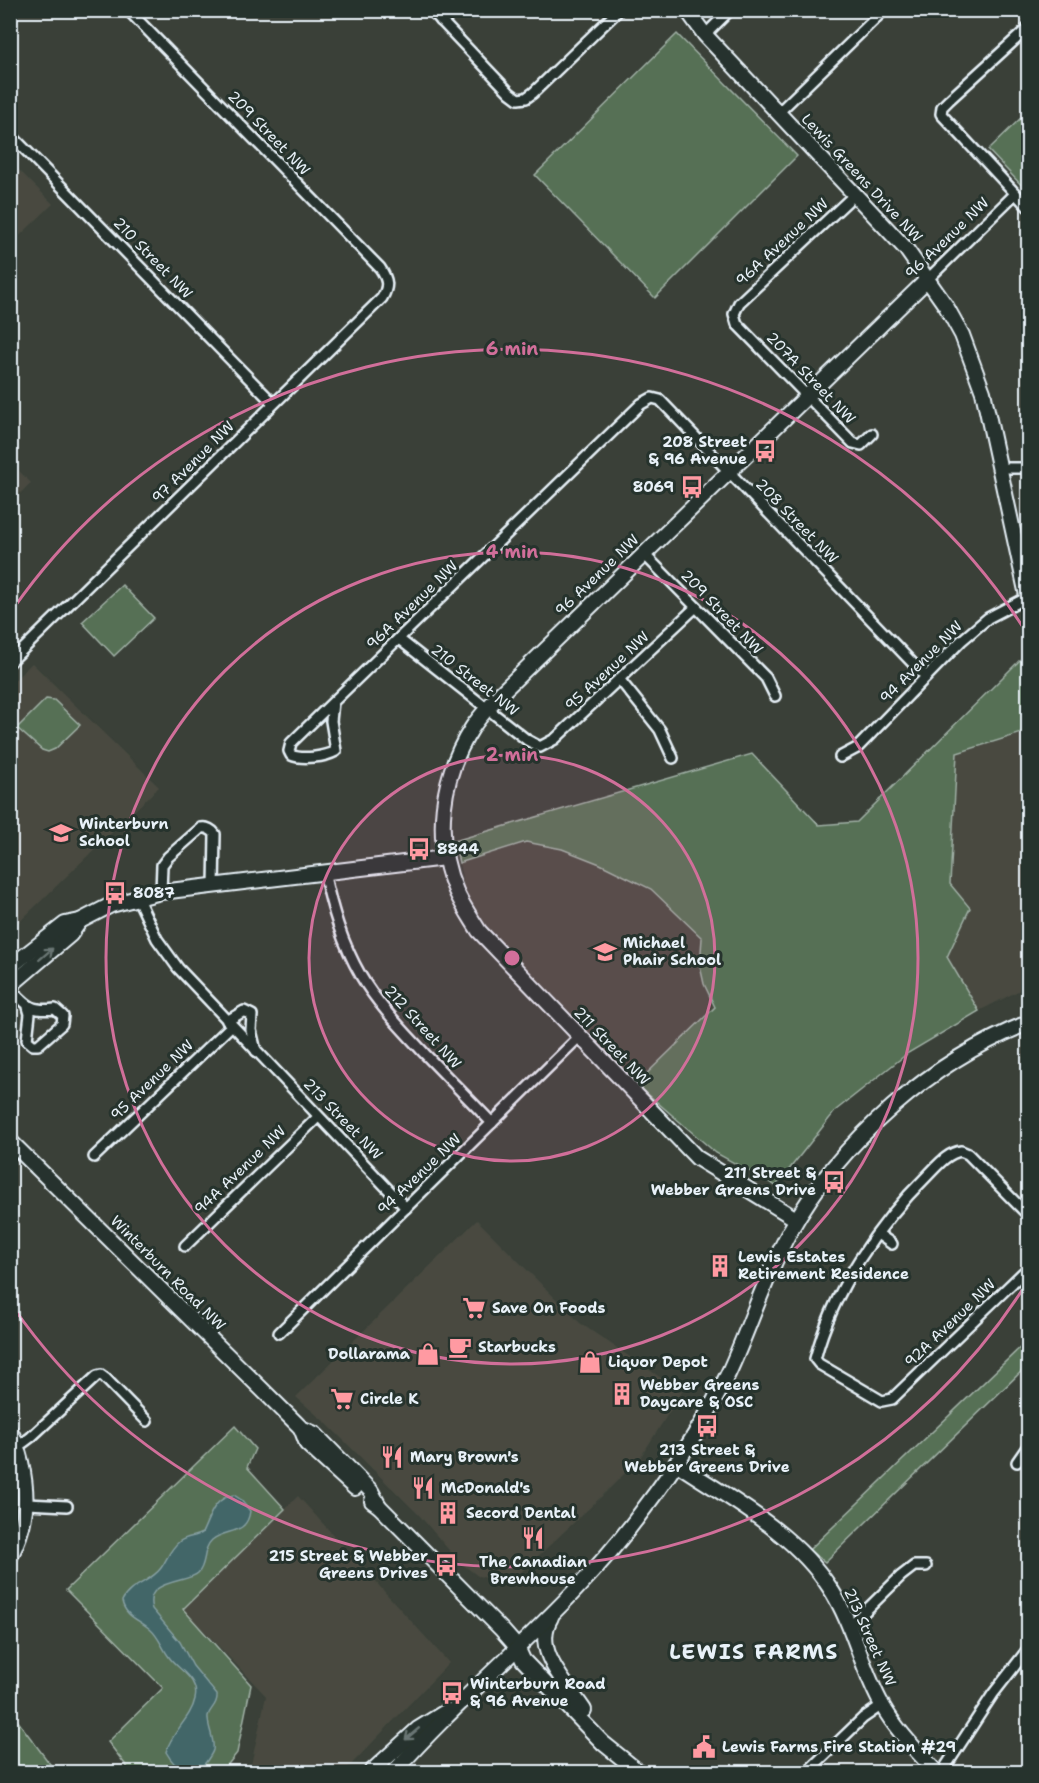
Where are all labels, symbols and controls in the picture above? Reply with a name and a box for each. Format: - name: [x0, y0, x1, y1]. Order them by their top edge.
- street label: 209 Street NW: [223, 86, 315, 180]
- street label: Lewis Greens Drive NW: [797, 109, 927, 247]
- street label: 96 Avenue NW: [901, 193, 993, 283]
- street label: 96A Avenue NW: [731, 194, 833, 290]
- street label: 210 Street NW: [109, 213, 197, 303]
- street label: 207A Street NW: [762, 328, 860, 428]
- text: 6 min: [486, 337, 538, 361]
- street label: 97 Avenue NW: [147, 416, 239, 508]
- place label: 208 Street & 96 Avenue: [648, 432, 747, 469]
- bus stop icon: 208 Street & 96 Avenue: [752, 438, 778, 464]
- bus stop icon: 8069: [679, 474, 705, 500]
- street label: 208 Street NW: [751, 474, 843, 568]
- place label: 8069: [633, 477, 674, 497]
- street label: 96 Avenue NW: [551, 530, 643, 620]
- text: 4 min: [486, 540, 538, 564]
- street label: 96A Avenue NW: [362, 556, 462, 654]
- street label: 209 Street NW: [676, 565, 768, 659]
- street label: 94 Avenue NW: [875, 616, 967, 708]
- street label: 95 Avenue NW: [561, 627, 653, 715]
- street label: 210 Street NW: [427, 639, 523, 721]
- text: 2 min: [486, 743, 538, 767]
- place label: Winterburn School: [79, 814, 168, 851]
- school or university icon: Winterburn School: [48, 820, 74, 846]
- bus stop icon: 8844: [406, 836, 432, 862]
- place label: 8844: [437, 839, 479, 859]
- bus stop icon: 8087: [102, 880, 128, 906]
- place label: 8087: [133, 883, 175, 903]
- place label: Michael Phair School: [623, 933, 721, 970]
- school or university icon: Michael Phair School: [592, 939, 618, 965]
- one-way arrow: [38, 947, 53, 961]
- centre of rings: [502, 948, 522, 968]
- street label: 212 Street NW: [380, 981, 466, 1073]
- street label: 211 Street NW: [569, 1002, 655, 1090]
- street label: 95 Avenue NW: [106, 1035, 198, 1125]
- street label: 213 Street NW: [299, 1074, 387, 1164]
- street label: 94A Avenue NW: [190, 1121, 290, 1219]
- street label: 94 Avenue NW: [373, 1129, 465, 1219]
- place label: 211 Street & Webber Greens Drive: [651, 1163, 817, 1200]
- bus stop icon: 211 Street & Webber Greens Drive: [821, 1169, 847, 1195]
- street label: Winterburn Road NW: [106, 1211, 230, 1335]
- place label: Lewis Estates Retirement Residence: [738, 1247, 909, 1284]
- building icon: Lewis Estates Retirement Residence: [707, 1253, 733, 1279]
- street label: 92A Avenue NW: [900, 1274, 1000, 1372]
- supermarket icon: Save On Foods: [461, 1295, 487, 1321]
- place label: Save On Foods: [492, 1298, 606, 1318]
- cafe icon: Starbucks: [447, 1334, 473, 1360]
- place label: Starbucks: [478, 1337, 556, 1357]
- shop icon: Dollarama: [415, 1341, 441, 1367]
- place label: Dollarama: [328, 1344, 411, 1364]
- shop icon: Liquor Depot: [577, 1349, 603, 1375]
- place label: Liquor Depot: [608, 1352, 708, 1372]
- place label: Webber Greens Daycare & OSC: [640, 1375, 760, 1412]
- building icon: Webber Greens Daycare & OSC: [609, 1381, 635, 1407]
- supermarket icon: Circle K: [329, 1386, 355, 1412]
- place label: Circle K: [360, 1389, 419, 1409]
- bus stop icon: 213 Street & Webber Greens Drive: [694, 1413, 720, 1439]
- place label: 213 Street & Webber Greens Drive: [624, 1440, 790, 1477]
- restaurant icon: Mary Brown's: [379, 1444, 405, 1470]
- place label: Mary Brown's: [410, 1447, 519, 1467]
- restaurant icon: McDonald's: [410, 1475, 436, 1501]
- place label: McDonald's: [441, 1478, 531, 1498]
- building icon: Secord Dental: [435, 1500, 461, 1526]
- place label: Secord Dental: [466, 1503, 576, 1523]
- restaurant icon: The Canadian Brewhouse: [520, 1525, 546, 1551]
- place label: 215 Street & Webber Greens Drives: [269, 1546, 428, 1583]
- bus stop icon: 215 Street & Webber Greens Drives: [433, 1552, 459, 1578]
- place label: The Canadian Brewhouse: [479, 1552, 587, 1589]
- street label: 213 Street NW: [839, 1585, 901, 1689]
- district label: LEWIS FARMS: [669, 1638, 839, 1666]
- place label: Winterburn Road & 96 Avenue: [470, 1674, 606, 1711]
- bus stop icon: Winterburn Road & 96 Avenue: [439, 1680, 465, 1706]
- one-way arrow: [404, 1728, 420, 1741]
- public building icon: Lewis Farms Fire Station #29: [691, 1734, 717, 1760]
- place label: Lewis Farms Fire Station #29: [722, 1737, 956, 1757]

